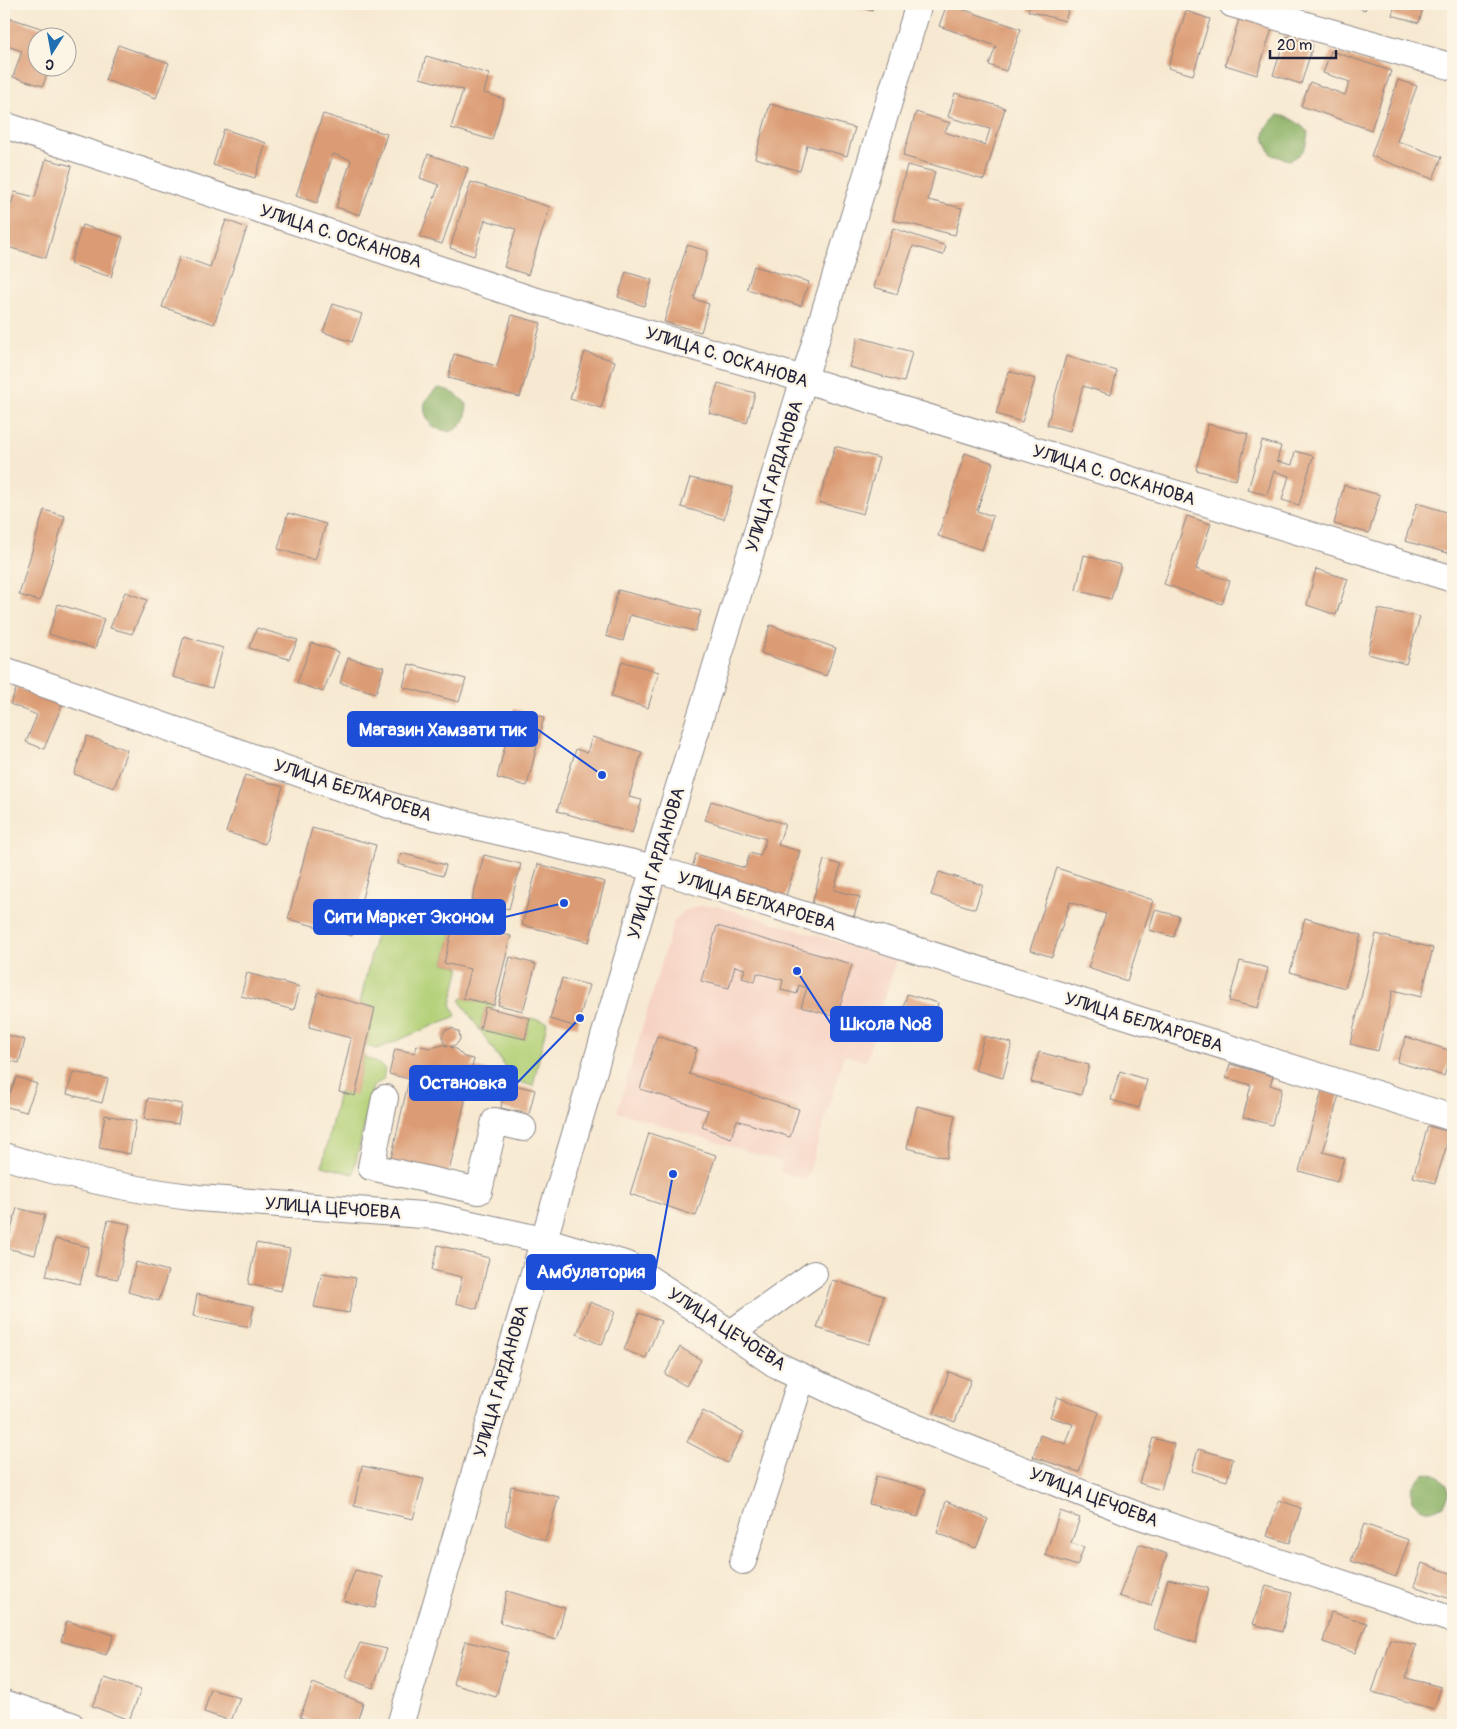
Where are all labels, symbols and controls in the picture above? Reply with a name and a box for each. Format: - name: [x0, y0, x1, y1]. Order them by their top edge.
- north arrow: [28, 28, 78, 78]
- scale bar: [1270, 28, 1336, 60]
- text: 20 m: [1277, 36, 1312, 55]
- text: С: [43, 55, 55, 73]
- street label: УЛИЦА С. ОСКАНОВА: [257, 199, 425, 274]
- street label: УЛИЦА С. ОСКАНОВА: [643, 322, 811, 393]
- street label: УЛИЦА ГАРДАНОВА: [740, 397, 809, 555]
- street label: УЛИЦА С. ОСКАНОВА: [1030, 440, 1198, 511]
- callout: Магазин Хамзати тик: [348, 712, 537, 746]
- text: Магазин Хамзати тик: [359, 718, 527, 742]
- street label: УЛИЦА БЕЛХАРОЕВА: [271, 754, 435, 827]
- street label: УЛИЦА ГАРДАНОВА: [622, 784, 691, 942]
- street label: УЛИЦА БЕЛХАРОЕВА: [675, 866, 839, 937]
- callout: Сити Маркет Эконом: [314, 900, 505, 934]
- text: Сити Маркет Эконом: [324, 905, 494, 929]
- street label: УЛИЦА БЕЛХАРОЕВА: [1062, 987, 1226, 1058]
- callout: Школа №8: [831, 1007, 942, 1041]
- text: Школа №8: [839, 1012, 932, 1036]
- callout: Остановка: [410, 1066, 517, 1100]
- text: Остановка: [419, 1071, 507, 1095]
- street label: УЛИЦА ЦЕЧОЕВА: [264, 1192, 402, 1225]
- callout: Амбулатория: [527, 1255, 655, 1289]
- text: Амбулатория: [537, 1260, 645, 1284]
- street label: УЛИЦА ЦЕЧОЕВА: [663, 1283, 790, 1376]
- street label: УЛИЦА ГАРДАНОВА: [469, 1302, 534, 1460]
- street label: УЛИЦА ЦЕЧОЕВА: [1026, 1462, 1162, 1533]

